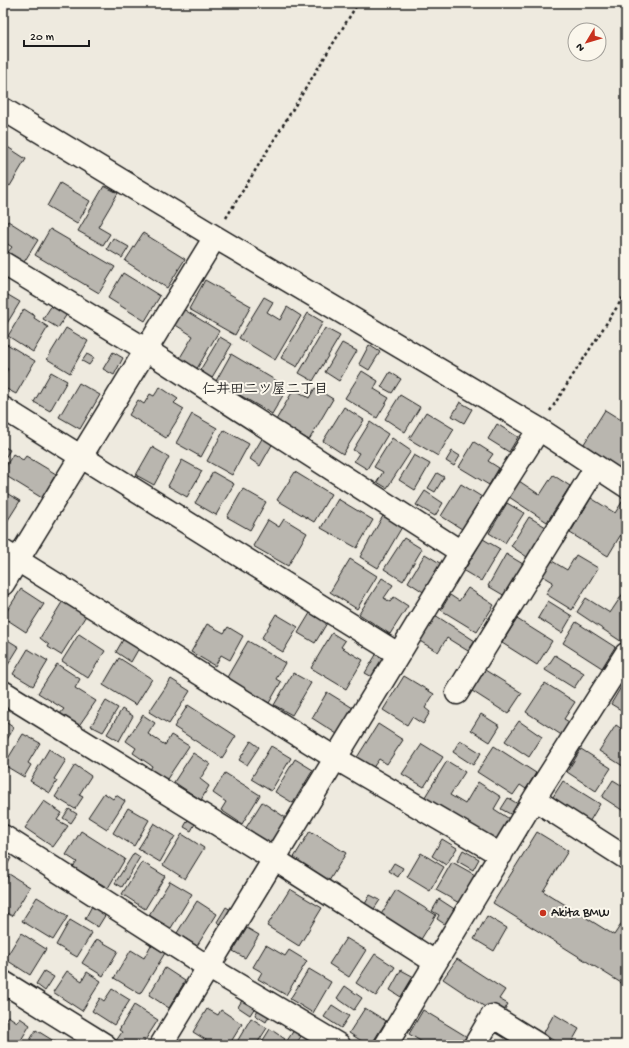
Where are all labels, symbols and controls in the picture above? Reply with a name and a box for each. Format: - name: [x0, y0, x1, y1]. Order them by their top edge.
- scale bar: [24, 22, 89, 48]
- north arrow: [567, 22, 607, 62]
- text: 20 m: [30, 31, 55, 45]
- text: N: [574, 40, 588, 53]
- district label: 仁井田二ツ屋二丁目: [202, 381, 328, 399]
- place label: Akita BMW: [551, 906, 610, 921]
- marker: Akita BMW: [538, 908, 548, 918]

